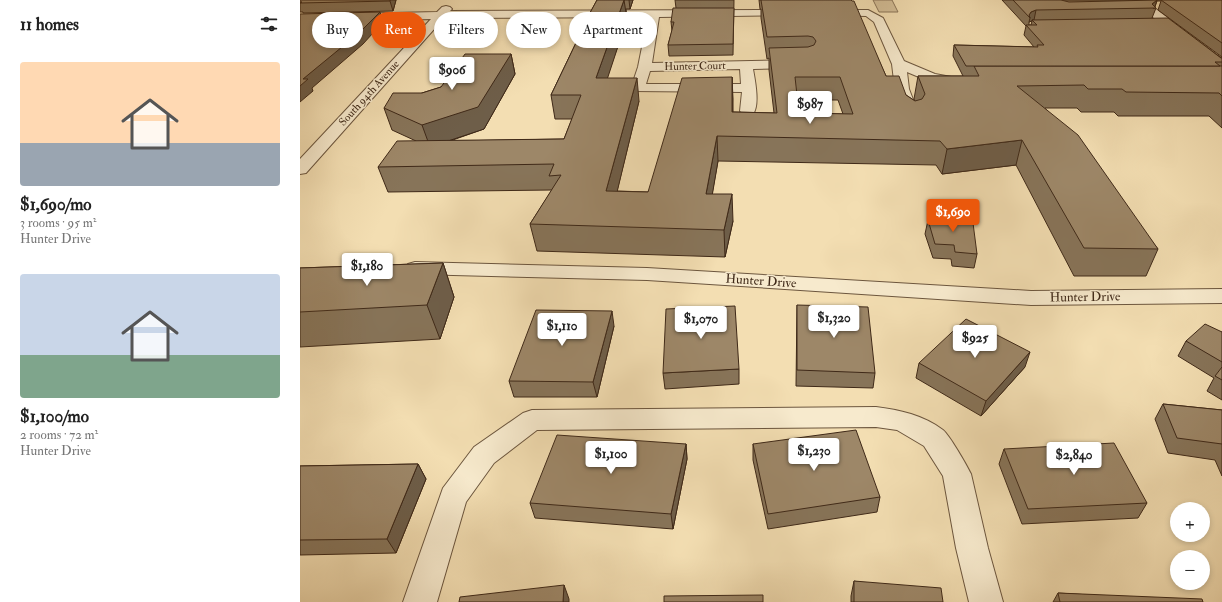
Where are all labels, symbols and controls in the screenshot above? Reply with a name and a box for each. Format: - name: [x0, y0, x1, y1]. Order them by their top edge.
- chip: Buy: [312, 12, 363, 48]
- chip: Rent: [371, 12, 426, 48]
- chip: Filters: [434, 12, 498, 48]
- chip: New: [506, 12, 561, 48]
- chip: Apartment: [569, 12, 657, 48]
- icon: filters: [258, 13, 280, 35]
- text: 11 homes: [20, 14, 79, 35]
- street label: South 94th Avenue: [336, 57, 402, 128]
- pin: $906: [428, 57, 476, 91]
- street label: Hunter Court: [664, 59, 726, 73]
- text: $906: [438, 62, 466, 78]
- icon: home: [114, 88, 186, 160]
- pin: $987: [786, 91, 834, 125]
- text: $987: [797, 96, 823, 112]
- text: $1,690/mo: [20, 194, 91, 215]
- pin: $1,690: [920, 199, 986, 233]
- text: $1,690: [936, 204, 970, 220]
- text: 3 rooms · 95 m²: [20, 215, 96, 231]
- text: Hunter Drive: [20, 231, 91, 247]
- pin: $1,180: [334, 253, 400, 287]
- text: $1,180: [351, 258, 383, 274]
- street label: Hunter Drive: [725, 271, 797, 291]
- street label: Hunter Drive: [1049, 288, 1121, 306]
- icon: home: [114, 300, 186, 372]
- pin: $1,320: [801, 305, 867, 339]
- pin: $1,070: [668, 306, 734, 340]
- text: $1,320: [817, 310, 851, 326]
- text: $1,070: [684, 311, 718, 327]
- pin: $1,110: [529, 313, 595, 347]
- text: $1,110: [547, 318, 577, 334]
- pin: $925: [951, 325, 999, 359]
- text: $925: [962, 330, 988, 346]
- text: $1,100/mo: [20, 406, 89, 427]
- text: 2 rooms · 72 m²: [20, 427, 98, 443]
- pin: $1,230: [781, 438, 847, 472]
- pin: $1,100: [578, 441, 644, 475]
- pin: $2,840: [1041, 442, 1107, 476]
- text: Hunter Drive: [20, 443, 91, 459]
- text: $1,230: [797, 443, 831, 459]
- text: $1,100: [595, 446, 627, 462]
- text: $2,840: [1056, 447, 1092, 463]
- map controls: [1170, 502, 1210, 590]
- button: +: [1170, 502, 1210, 542]
- button: −: [1170, 550, 1210, 590]

